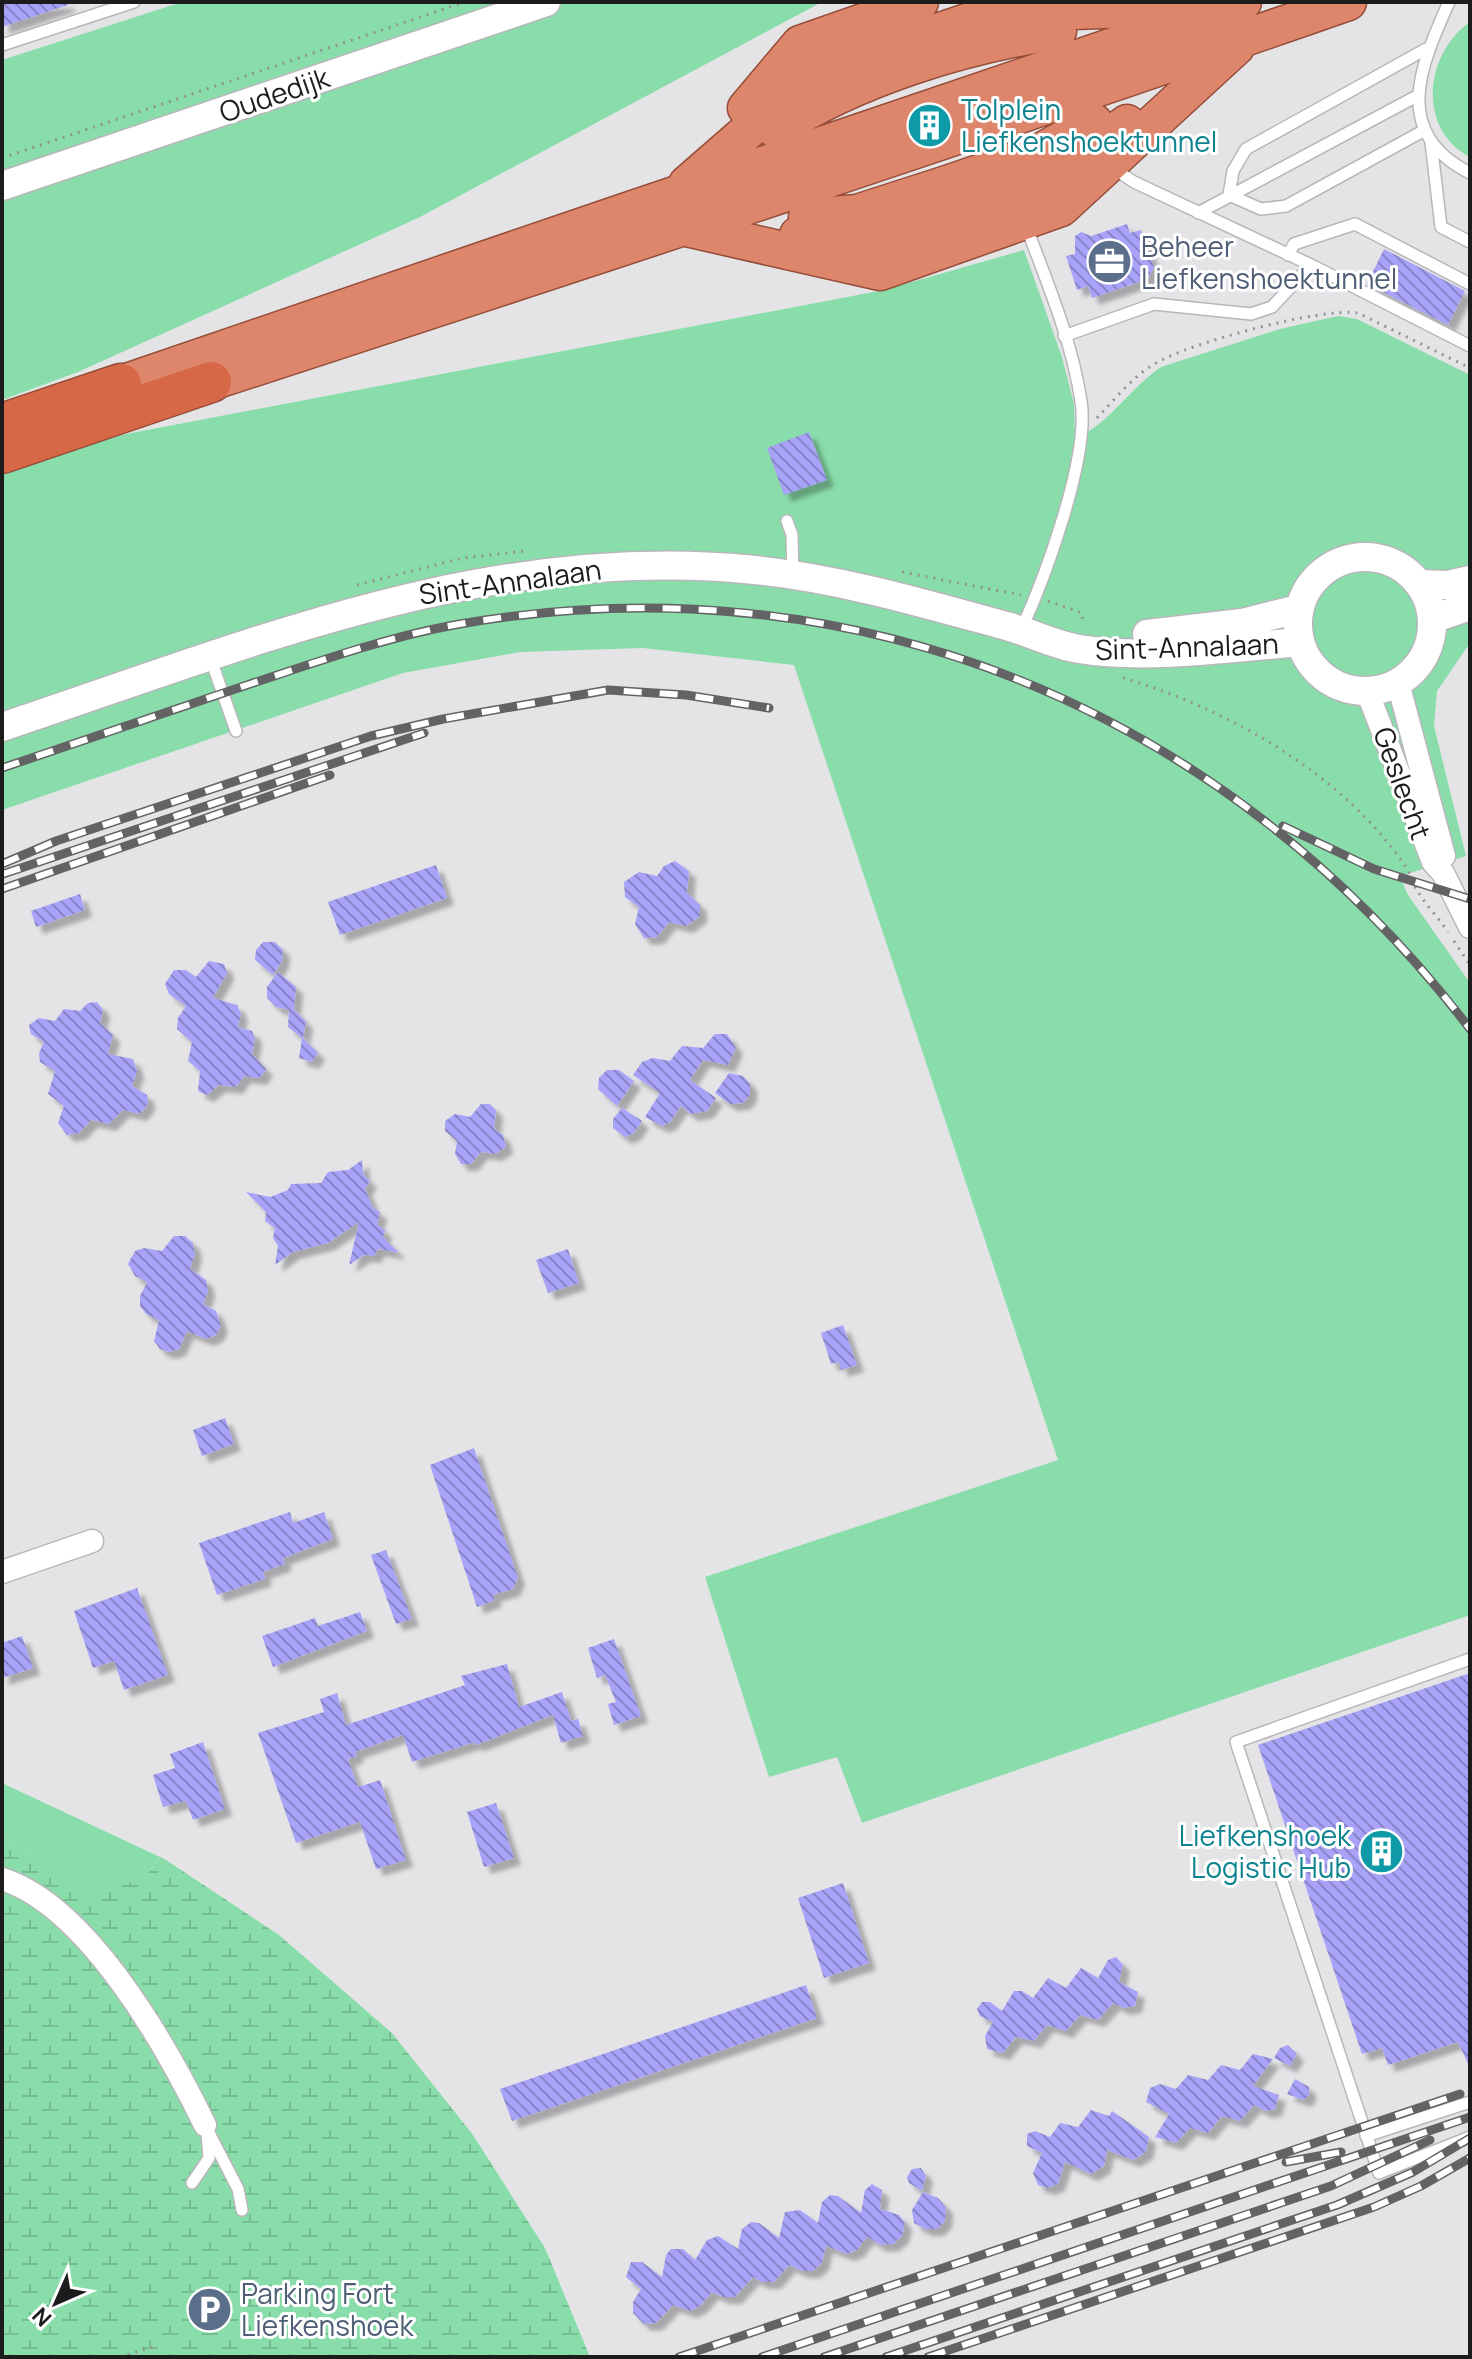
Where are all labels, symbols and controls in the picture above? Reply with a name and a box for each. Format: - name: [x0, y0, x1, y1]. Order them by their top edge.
- street label: Oudedijk: [214, 57, 335, 131]
- place label: Tolplein Liefkenshoektunnel: [961, 90, 1217, 160]
- building icon: Tolplein Liefkenshoektunnel: [906, 101, 954, 149]
- place label: Beheer Liefkenshoektunnel: [1141, 227, 1397, 297]
- office icon: Beheer Liefkenshoektunnel: [1086, 238, 1134, 286]
- street label: Sint-Annalaan: [416, 549, 604, 613]
- street label: Sint-Annalaan: [1095, 624, 1279, 668]
- street label: Geslecht: [1365, 722, 1441, 844]
- place label: Liefkenshoek Logistic Hub: [1179, 1816, 1352, 1886]
- building icon: Liefkenshoek Logistic Hub: [1358, 1827, 1406, 1875]
- north arrow: [16, 2263, 96, 2343]
- place label: Parking Fort Liefkenshoek: [241, 2274, 414, 2344]
- parking icon: Parking Fort Liefkenshoek: [186, 2285, 234, 2333]
- text: N: [26, 2301, 58, 2333]

